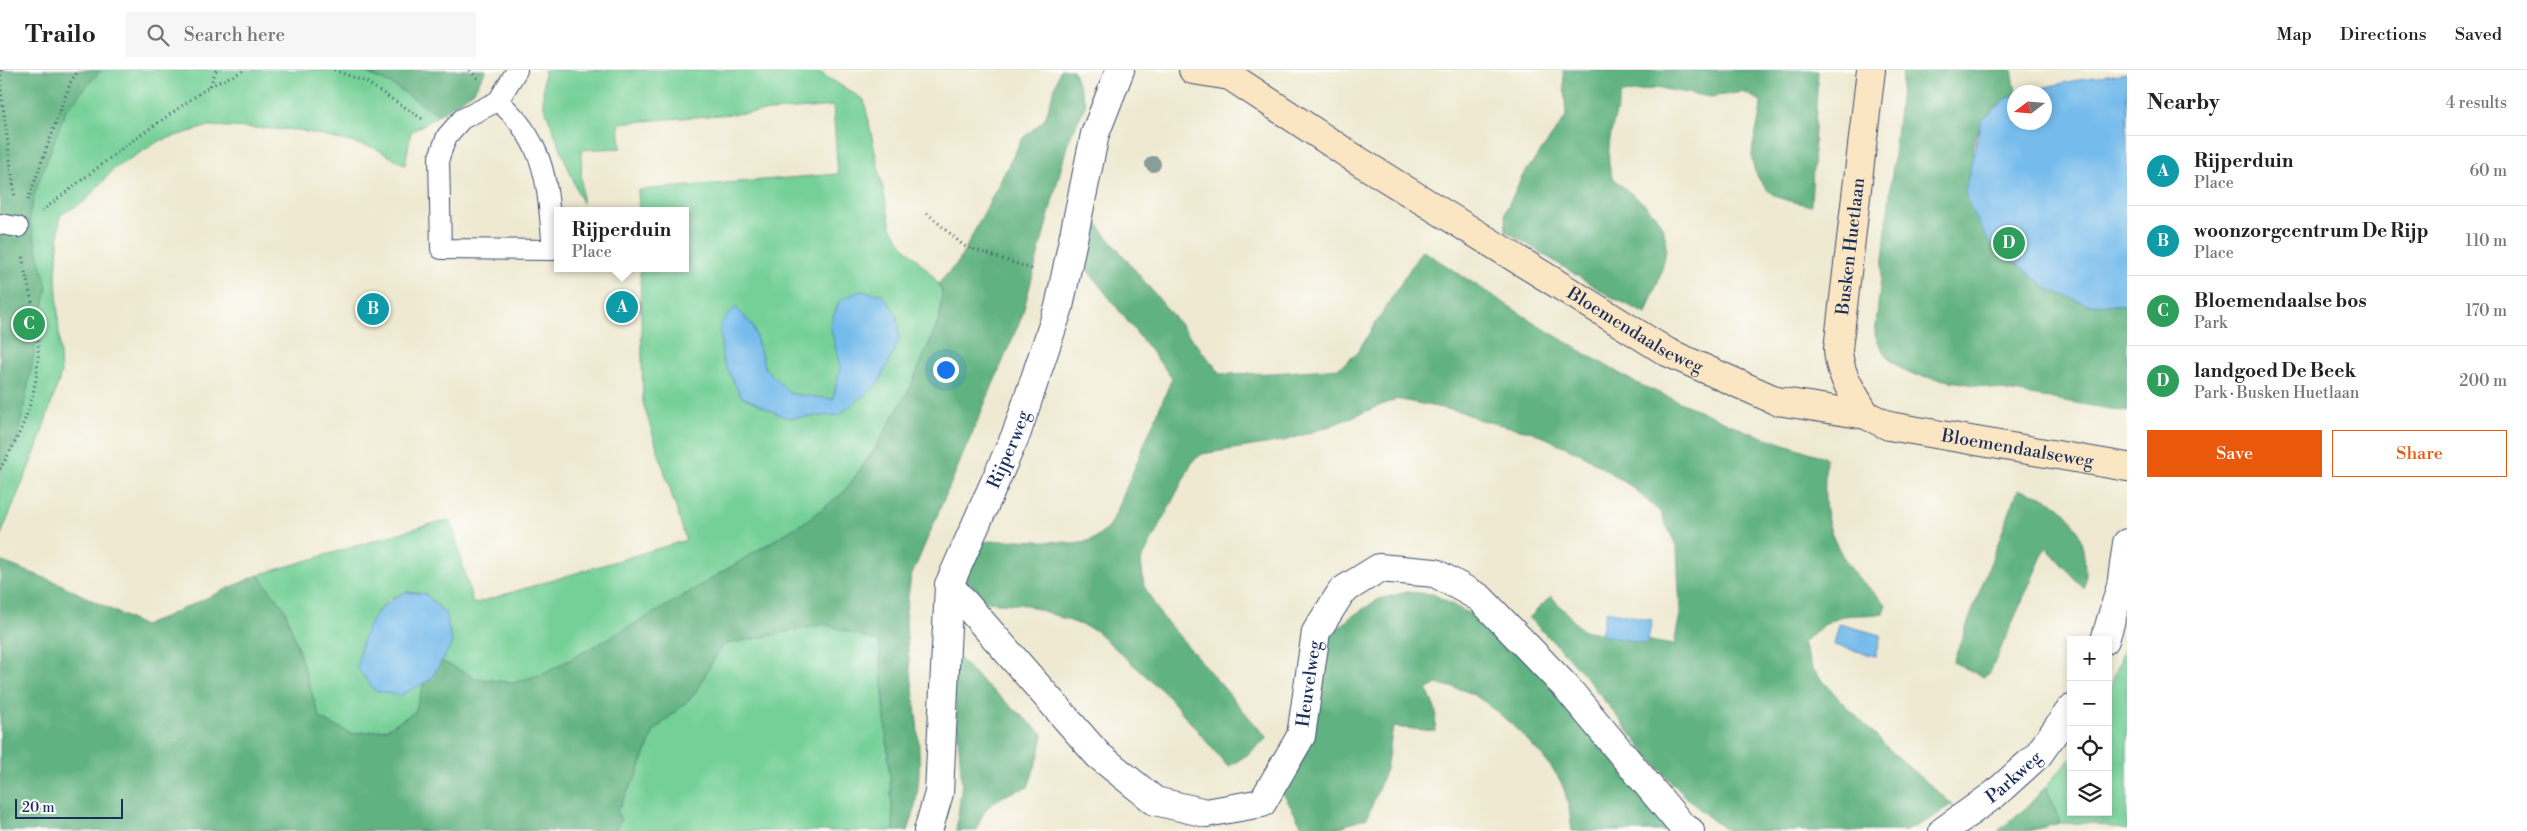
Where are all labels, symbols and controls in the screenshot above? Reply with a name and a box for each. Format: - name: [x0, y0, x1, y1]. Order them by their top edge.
- search box: [126, 12, 476, 57]
- text: Trailo: [25, 20, 96, 50]
- icon: search: [144, 21, 172, 49]
- text: Search here: [184, 23, 285, 47]
- text: Map: [2276, 23, 2312, 46]
- text: Directions: [2340, 23, 2427, 46]
- text: Saved: [2455, 23, 2502, 46]
- north arrow: [2007, 85, 2052, 130]
- text: Nearby: [2147, 90, 2220, 116]
- text: 4 results: [2446, 93, 2507, 113]
- text: Rijperduin: [2194, 149, 2293, 173]
- text: A: [2157, 161, 2169, 181]
- text: 60 m: [2469, 161, 2507, 181]
- text: Place: [2194, 173, 2234, 193]
- street label: Busken Huetlaan: [1830, 176, 1870, 317]
- popup: [554, 207, 689, 272]
- text: Rijperduin: [572, 218, 671, 242]
- text: woonzorgcentrum De Rijp: [2194, 219, 2429, 243]
- pin: D: [1993, 224, 2025, 262]
- text: B: [2157, 231, 2169, 251]
- text: 110 m: [2465, 231, 2507, 251]
- text: Place: [572, 242, 612, 262]
- text: Place: [2194, 243, 2234, 263]
- street label: Bloemendaalseweg: [1562, 281, 1708, 379]
- pin: A: [606, 288, 638, 326]
- text: Bloemendaalse bos: [2194, 289, 2367, 313]
- pin: B: [357, 290, 389, 328]
- text: C: [2157, 301, 2169, 321]
- text: 170 m: [2465, 301, 2507, 321]
- pin: C: [13, 305, 45, 343]
- text: Park: [2194, 313, 2227, 333]
- your location: [933, 357, 959, 383]
- text: landgoed De Beek: [2194, 359, 2356, 383]
- text: D: [2157, 371, 2169, 391]
- text: 200 m: [2459, 371, 2507, 391]
- text: Park · Busken Huetlaan: [2194, 383, 2359, 403]
- street label: Rijperweg: [982, 407, 1035, 492]
- street label: Bloemendaalseweg: [1939, 424, 2096, 473]
- button: Save: [2147, 430, 2322, 477]
- button: Share: [2332, 430, 2507, 477]
- map controls: [2067, 636, 2112, 816]
- button: +: [2067, 636, 2112, 681]
- street label: Heuvelweg: [1291, 638, 1326, 729]
- button: −: [2067, 681, 2112, 726]
- button: locate: [2067, 726, 2112, 771]
- street label: Parkweg: [1981, 745, 2047, 809]
- button: layers: [2067, 771, 2112, 816]
- scale bar: [15, 796, 122, 819]
- text: 20 m: [22, 799, 54, 817]

